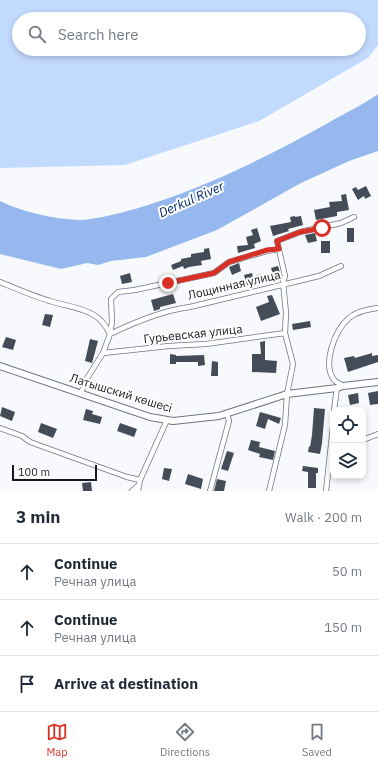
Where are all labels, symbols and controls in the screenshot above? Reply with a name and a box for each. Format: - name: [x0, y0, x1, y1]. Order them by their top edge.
- search box: [12, 12, 366, 56]
- icon: search: [26, 23, 48, 45]
- text: Search here: [58, 25, 138, 44]
- water label: Derkul River: [156, 177, 228, 221]
- route start: [313, 219, 331, 237]
- street label: Лощинная улица: [186, 266, 282, 302]
- route end: [159, 274, 177, 292]
- street label: Гурьевская улица: [143, 321, 244, 346]
- street label: Латышский көшесі: [68, 370, 174, 415]
- map controls: [330, 407, 366, 479]
- button: locate: [330, 407, 366, 443]
- button: layers: [330, 443, 366, 479]
- scale bar: [12, 463, 97, 482]
- text: 100 m: [18, 465, 50, 479]
- text: 3 min: [16, 506, 60, 528]
- text: Walk · 200 m: [285, 509, 362, 526]
- text: Continue: [54, 554, 118, 573]
- icon: ahead: [16, 561, 38, 583]
- text: 50 m: [332, 563, 362, 580]
- text: Речная улица: [54, 573, 136, 590]
- text: Continue: [54, 610, 118, 629]
- icon: ahead: [16, 617, 38, 639]
- text: 150 m: [324, 619, 362, 636]
- text: Речная улица: [54, 629, 136, 646]
- icon: arrive: [16, 673, 38, 695]
- text: Arrive at destination: [54, 674, 198, 693]
- tab: Map: [46, 721, 68, 759]
- tab: Directions: [160, 721, 210, 759]
- tab: Saved: [302, 721, 332, 759]

